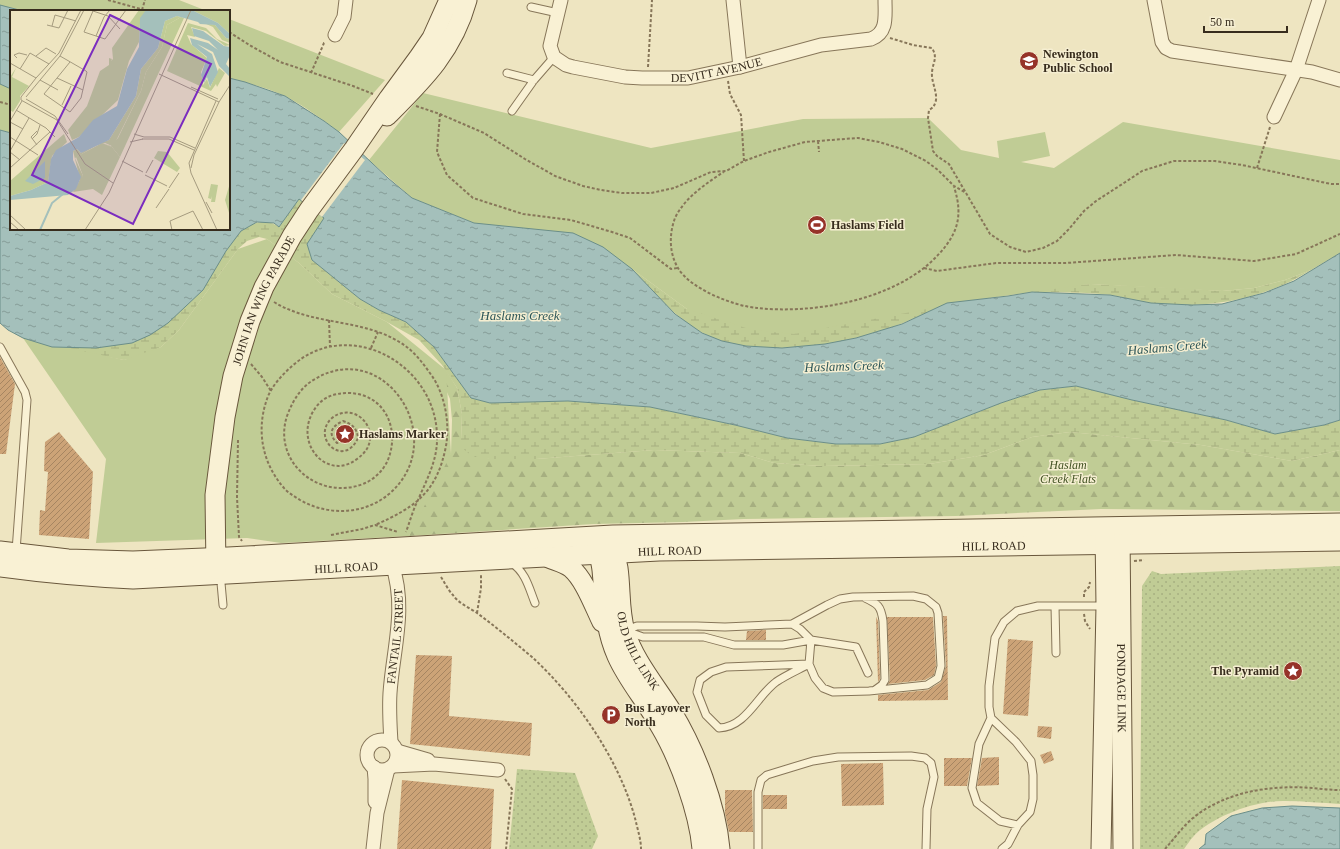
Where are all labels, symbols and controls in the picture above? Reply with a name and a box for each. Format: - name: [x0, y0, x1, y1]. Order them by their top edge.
- scale bar: [1204, 8, 1287, 34]
- inset map: [10, 10, 230, 230]
- text: 50 m: [1210, 15, 1235, 29]
- place label: Newington Public School: [1043, 47, 1113, 75]
- school or university icon: Newington Public School: [1018, 50, 1040, 72]
- street label: DEVITT AVENUE: [671, 54, 764, 85]
- sports icon: Haslams Field: [806, 214, 828, 236]
- place label: Haslams Field: [831, 218, 904, 232]
- street label: JOHN IAN WING PARADE: [230, 233, 298, 367]
- water label: Haslams Creek: [479, 308, 560, 323]
- water label: Haslams Creek: [1126, 336, 1207, 358]
- water label: Haslams Creek: [803, 357, 884, 375]
- place icon: Haslams Marker: [334, 423, 356, 445]
- place label: Haslams Marker: [359, 427, 447, 441]
- park label: Haslam Creek Flats: [1040, 458, 1096, 486]
- street label: HILL ROAD: [962, 539, 1026, 554]
- street label: HILL ROAD: [637, 543, 702, 559]
- street label: HILL ROAD: [314, 559, 379, 576]
- street label: FANTAIL STREET: [384, 587, 406, 685]
- street label: OLD HILL LINK: [614, 610, 663, 693]
- street label: PONDAGE LINK: [1114, 643, 1129, 733]
- place icon: The Pyramid: [1282, 660, 1304, 682]
- place label: The Pyramid: [1211, 664, 1279, 678]
- place label: Bus Layover North: [625, 701, 691, 729]
- parking icon: Bus Layover North: [600, 704, 622, 726]

